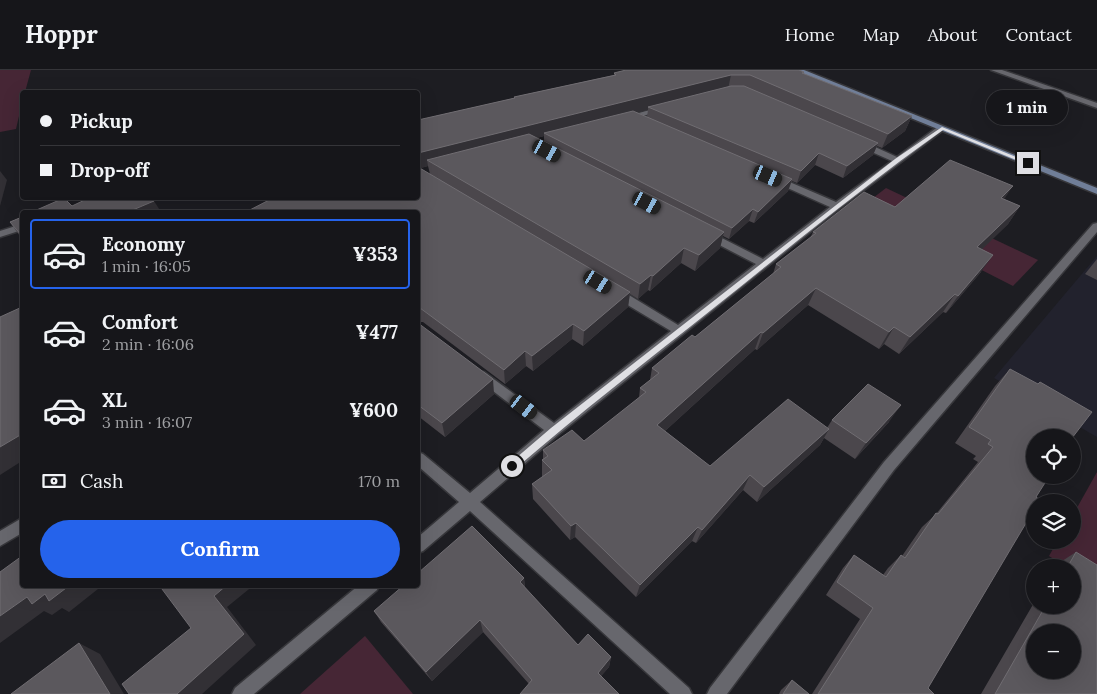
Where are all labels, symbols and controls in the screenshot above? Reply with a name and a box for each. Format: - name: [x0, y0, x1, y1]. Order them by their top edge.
- text: Hoppr: [25, 19, 98, 50]
- text: Home: [785, 23, 835, 46]
- text: Map: [863, 23, 899, 46]
- text: About: [927, 23, 977, 46]
- text: Contact: [1005, 23, 1072, 46]
- callout: 1 min: [987, 91, 1069, 126]
- text: 1 min: [1007, 97, 1047, 117]
- text: Pickup: [70, 109, 133, 133]
- car: [530, 137, 563, 165]
- route end: [1017, 152, 1039, 174]
- text: Drop-off: [70, 158, 149, 182]
- car: [751, 163, 784, 189]
- car: [630, 189, 663, 217]
- icon: car: [42, 232, 87, 277]
- text: Economy: [102, 232, 185, 256]
- text: ¥353: [353, 242, 398, 266]
- text: 1 min · 16:05: [102, 256, 191, 276]
- car: [581, 268, 614, 296]
- icon: car: [42, 310, 87, 355]
- text: Comfort: [102, 310, 178, 334]
- text: ¥477: [356, 320, 398, 344]
- text: 2 min · 16:06: [102, 334, 194, 354]
- icon: car: [42, 388, 87, 433]
- text: XL: [102, 388, 127, 412]
- car: [507, 392, 540, 422]
- text: ¥600: [349, 398, 398, 422]
- text: 3 min · 16:07: [102, 412, 192, 432]
- map controls: [1026, 429, 1081, 679]
- button: locate: [1026, 429, 1081, 484]
- route start: [501, 455, 523, 477]
- icon: cash: [40, 467, 68, 495]
- text: Cash: [80, 469, 123, 493]
- text: 170 m: [358, 471, 400, 491]
- button: layers: [1026, 494, 1081, 549]
- button: Confirm: [40, 520, 400, 578]
- button: +: [1026, 559, 1081, 614]
- button: −: [1026, 624, 1081, 679]

